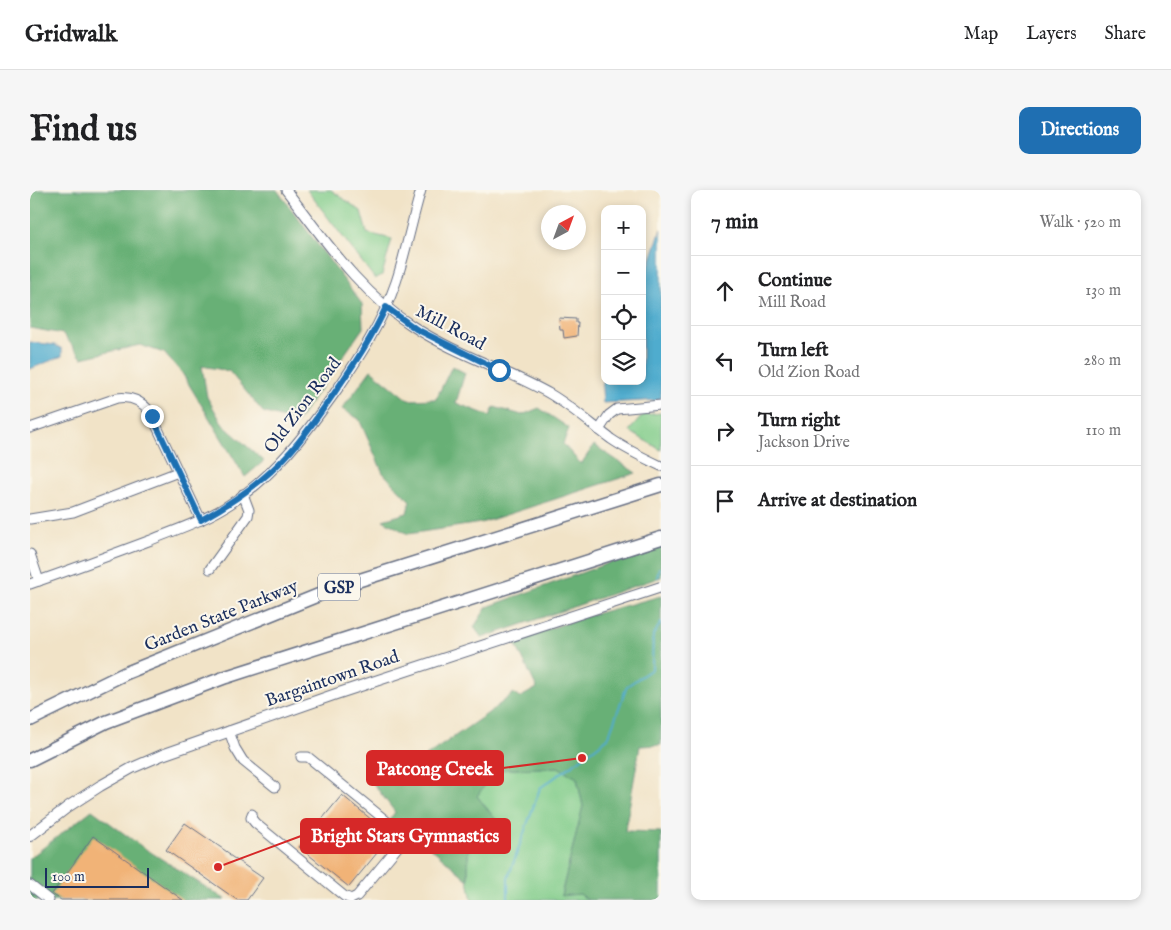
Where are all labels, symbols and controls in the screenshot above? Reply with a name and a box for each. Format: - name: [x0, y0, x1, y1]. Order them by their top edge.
- text: Gridwalk: [25, 19, 117, 50]
- text: Map: [964, 23, 998, 46]
- text: Layers: [1026, 23, 1077, 46]
- text: Share: [1105, 23, 1146, 46]
- button: Directions: [1019, 107, 1141, 154]
- text: Find us: [30, 108, 137, 153]
- north arrow: [541, 205, 586, 250]
- map controls: [601, 205, 646, 385]
- button: +: [601, 205, 646, 250]
- text: 7 min: [711, 209, 758, 236]
- text: Walk · 520 m: [1039, 213, 1121, 233]
- button: −: [601, 250, 646, 295]
- text: Continue: [758, 269, 832, 293]
- icon: ahead: [711, 277, 739, 305]
- text: 130 m: [1085, 281, 1121, 301]
- text: Mill Road: [758, 293, 826, 313]
- button: locate: [601, 295, 646, 340]
- street label: Mill Road: [411, 300, 490, 357]
- text: Turn left: [758, 339, 829, 363]
- button: layers: [601, 340, 646, 385]
- icon: left: [711, 347, 739, 375]
- text: 280 m: [1084, 351, 1121, 371]
- street label: Old Zion Road: [260, 353, 347, 459]
- route start: [488, 359, 511, 382]
- text: Old Zion Road: [758, 363, 860, 383]
- route end: [141, 405, 164, 428]
- text: Turn right: [758, 409, 840, 433]
- icon: right: [711, 417, 739, 445]
- text: 110 m: [1085, 421, 1121, 441]
- text: Jackson Drive: [758, 433, 850, 453]
- icon: arrive: [711, 487, 739, 515]
- text: Arrive at destination: [758, 489, 917, 513]
- road number: GSP: [318, 574, 360, 601]
- street label: Garden State Parkway: [141, 575, 302, 658]
- street label: Bargaintown Road: [263, 646, 403, 713]
- callout: Patcong Creek: [367, 751, 503, 785]
- text: Patcong Creek: [377, 758, 494, 782]
- callout: Bright Stars Gymnastics: [301, 819, 510, 853]
- text: Bright Stars Gymnastics: [311, 825, 500, 849]
- scale bar: [45, 865, 149, 888]
- text: 100 m: [52, 868, 85, 886]

